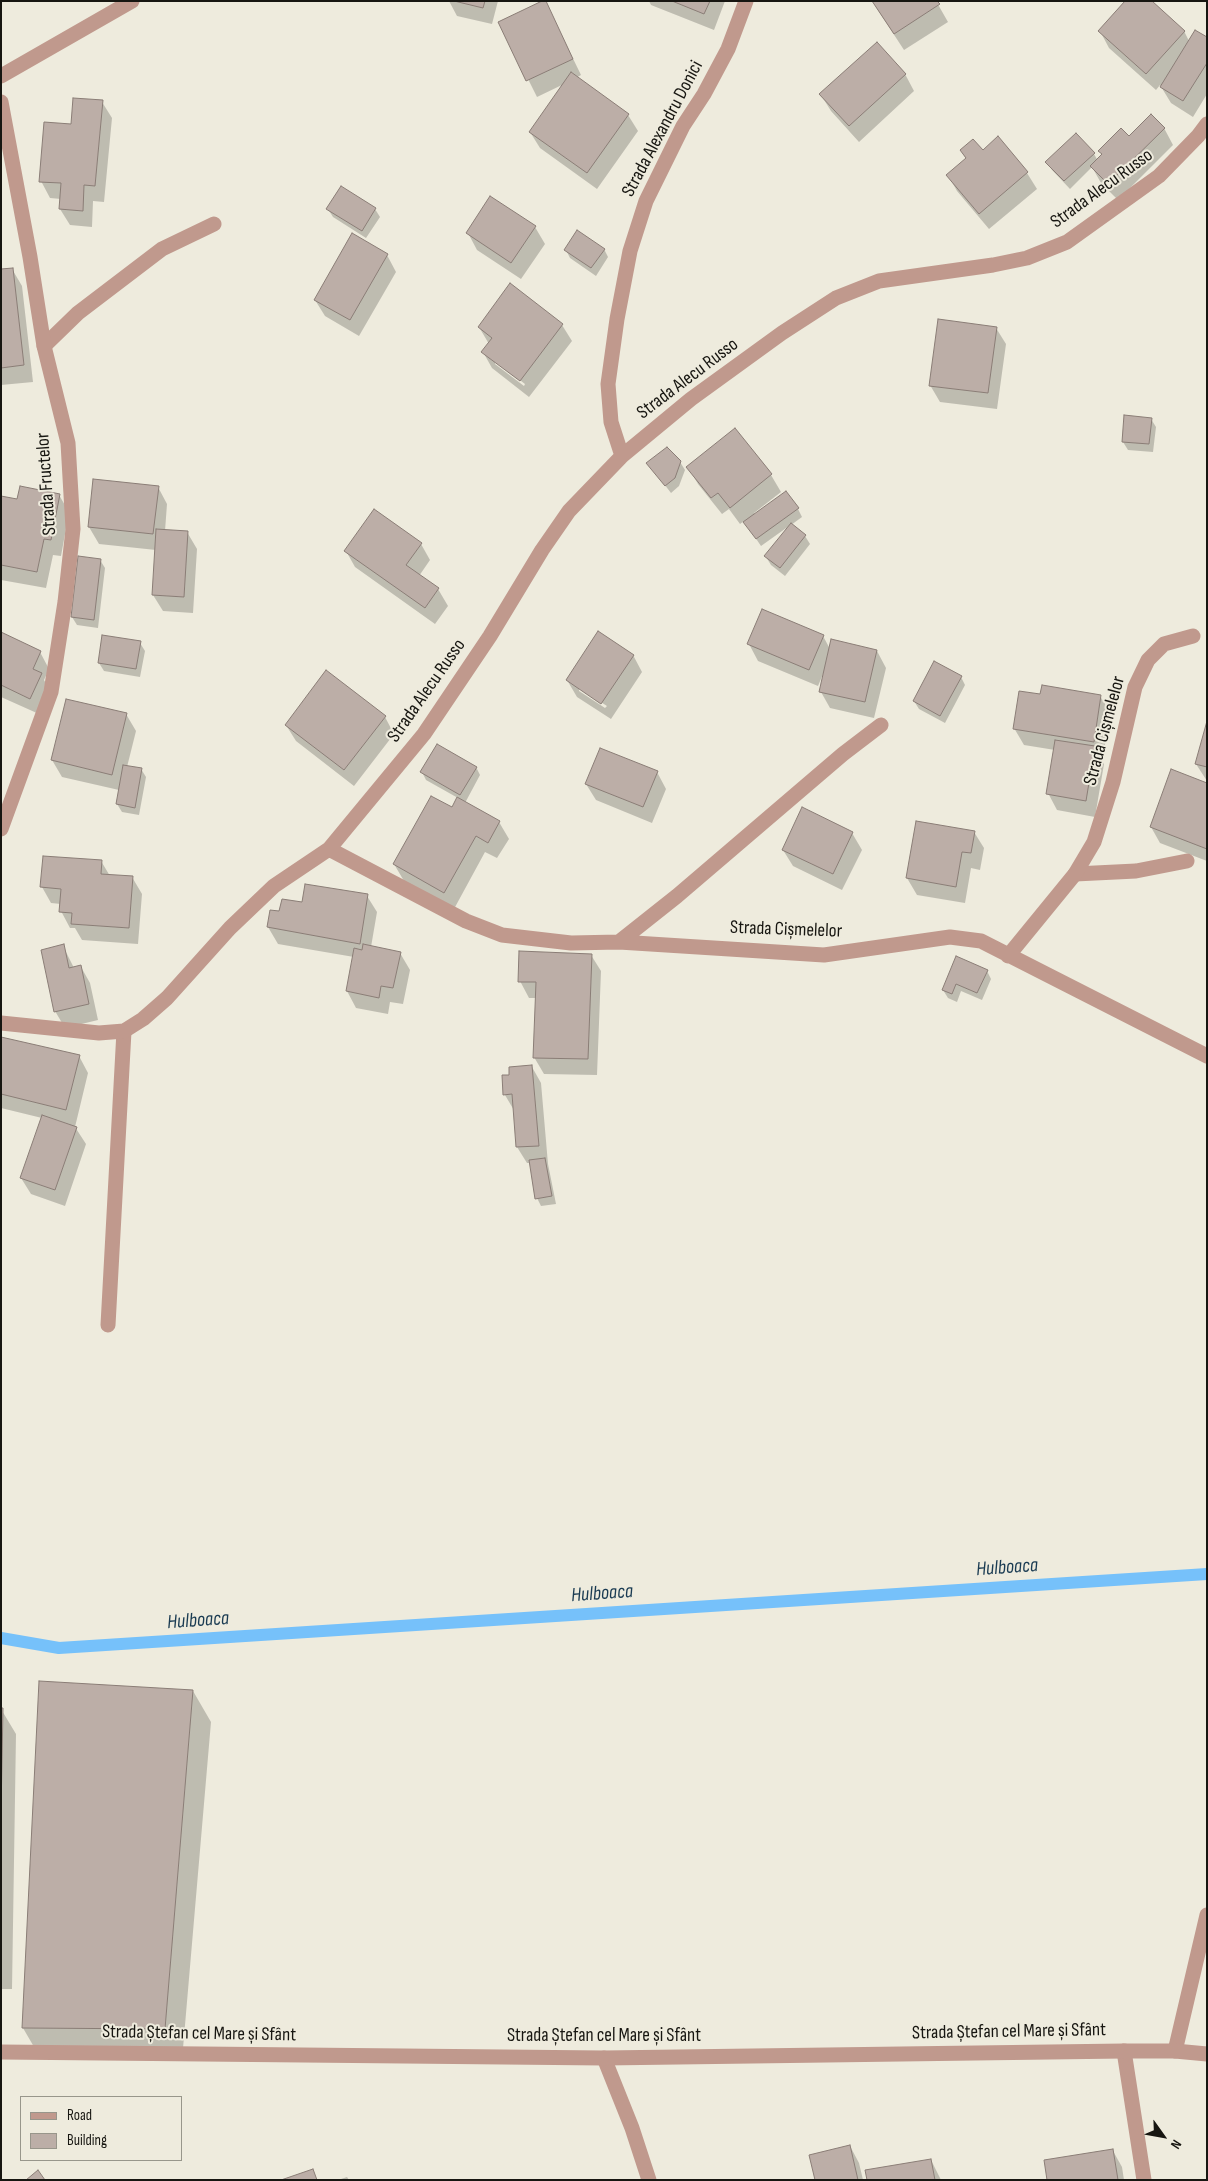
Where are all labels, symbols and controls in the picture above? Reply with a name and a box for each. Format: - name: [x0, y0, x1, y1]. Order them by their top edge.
- street label: Strada Alexandru Donici: [618, 57, 708, 201]
- street label: Strada Alecu Russo: [1046, 144, 1158, 234]
- street label: Strada Alecu Russo: [633, 334, 743, 424]
- street label: Strada Fructelor: [32, 432, 62, 536]
- street label: Strada Alecu Russo: [383, 635, 471, 747]
- street label: Strada Cișmelelor: [1079, 674, 1131, 788]
- street label: Strada Cișmelelor: [730, 917, 842, 943]
- water label: Hulboaca: [975, 1554, 1039, 1582]
- water label: Hulboaca: [570, 1580, 634, 1608]
- water label: Hulboaca: [166, 1607, 230, 1635]
- street label: Strada Ștefan cel Mare și Sfânt: [912, 2019, 1106, 2045]
- street label: Strada Ștefan cel Mare și Sfânt: [102, 2021, 296, 2047]
- street label: Strada Ștefan cel Mare și Sfânt: [507, 2025, 701, 2047]
- legend: [20, 2096, 182, 2161]
- text: Road: [67, 2106, 92, 2125]
- north arrow: [1138, 2111, 1188, 2161]
- text: Building: [67, 2131, 107, 2150]
- text: N: [1167, 2137, 1185, 2152]

